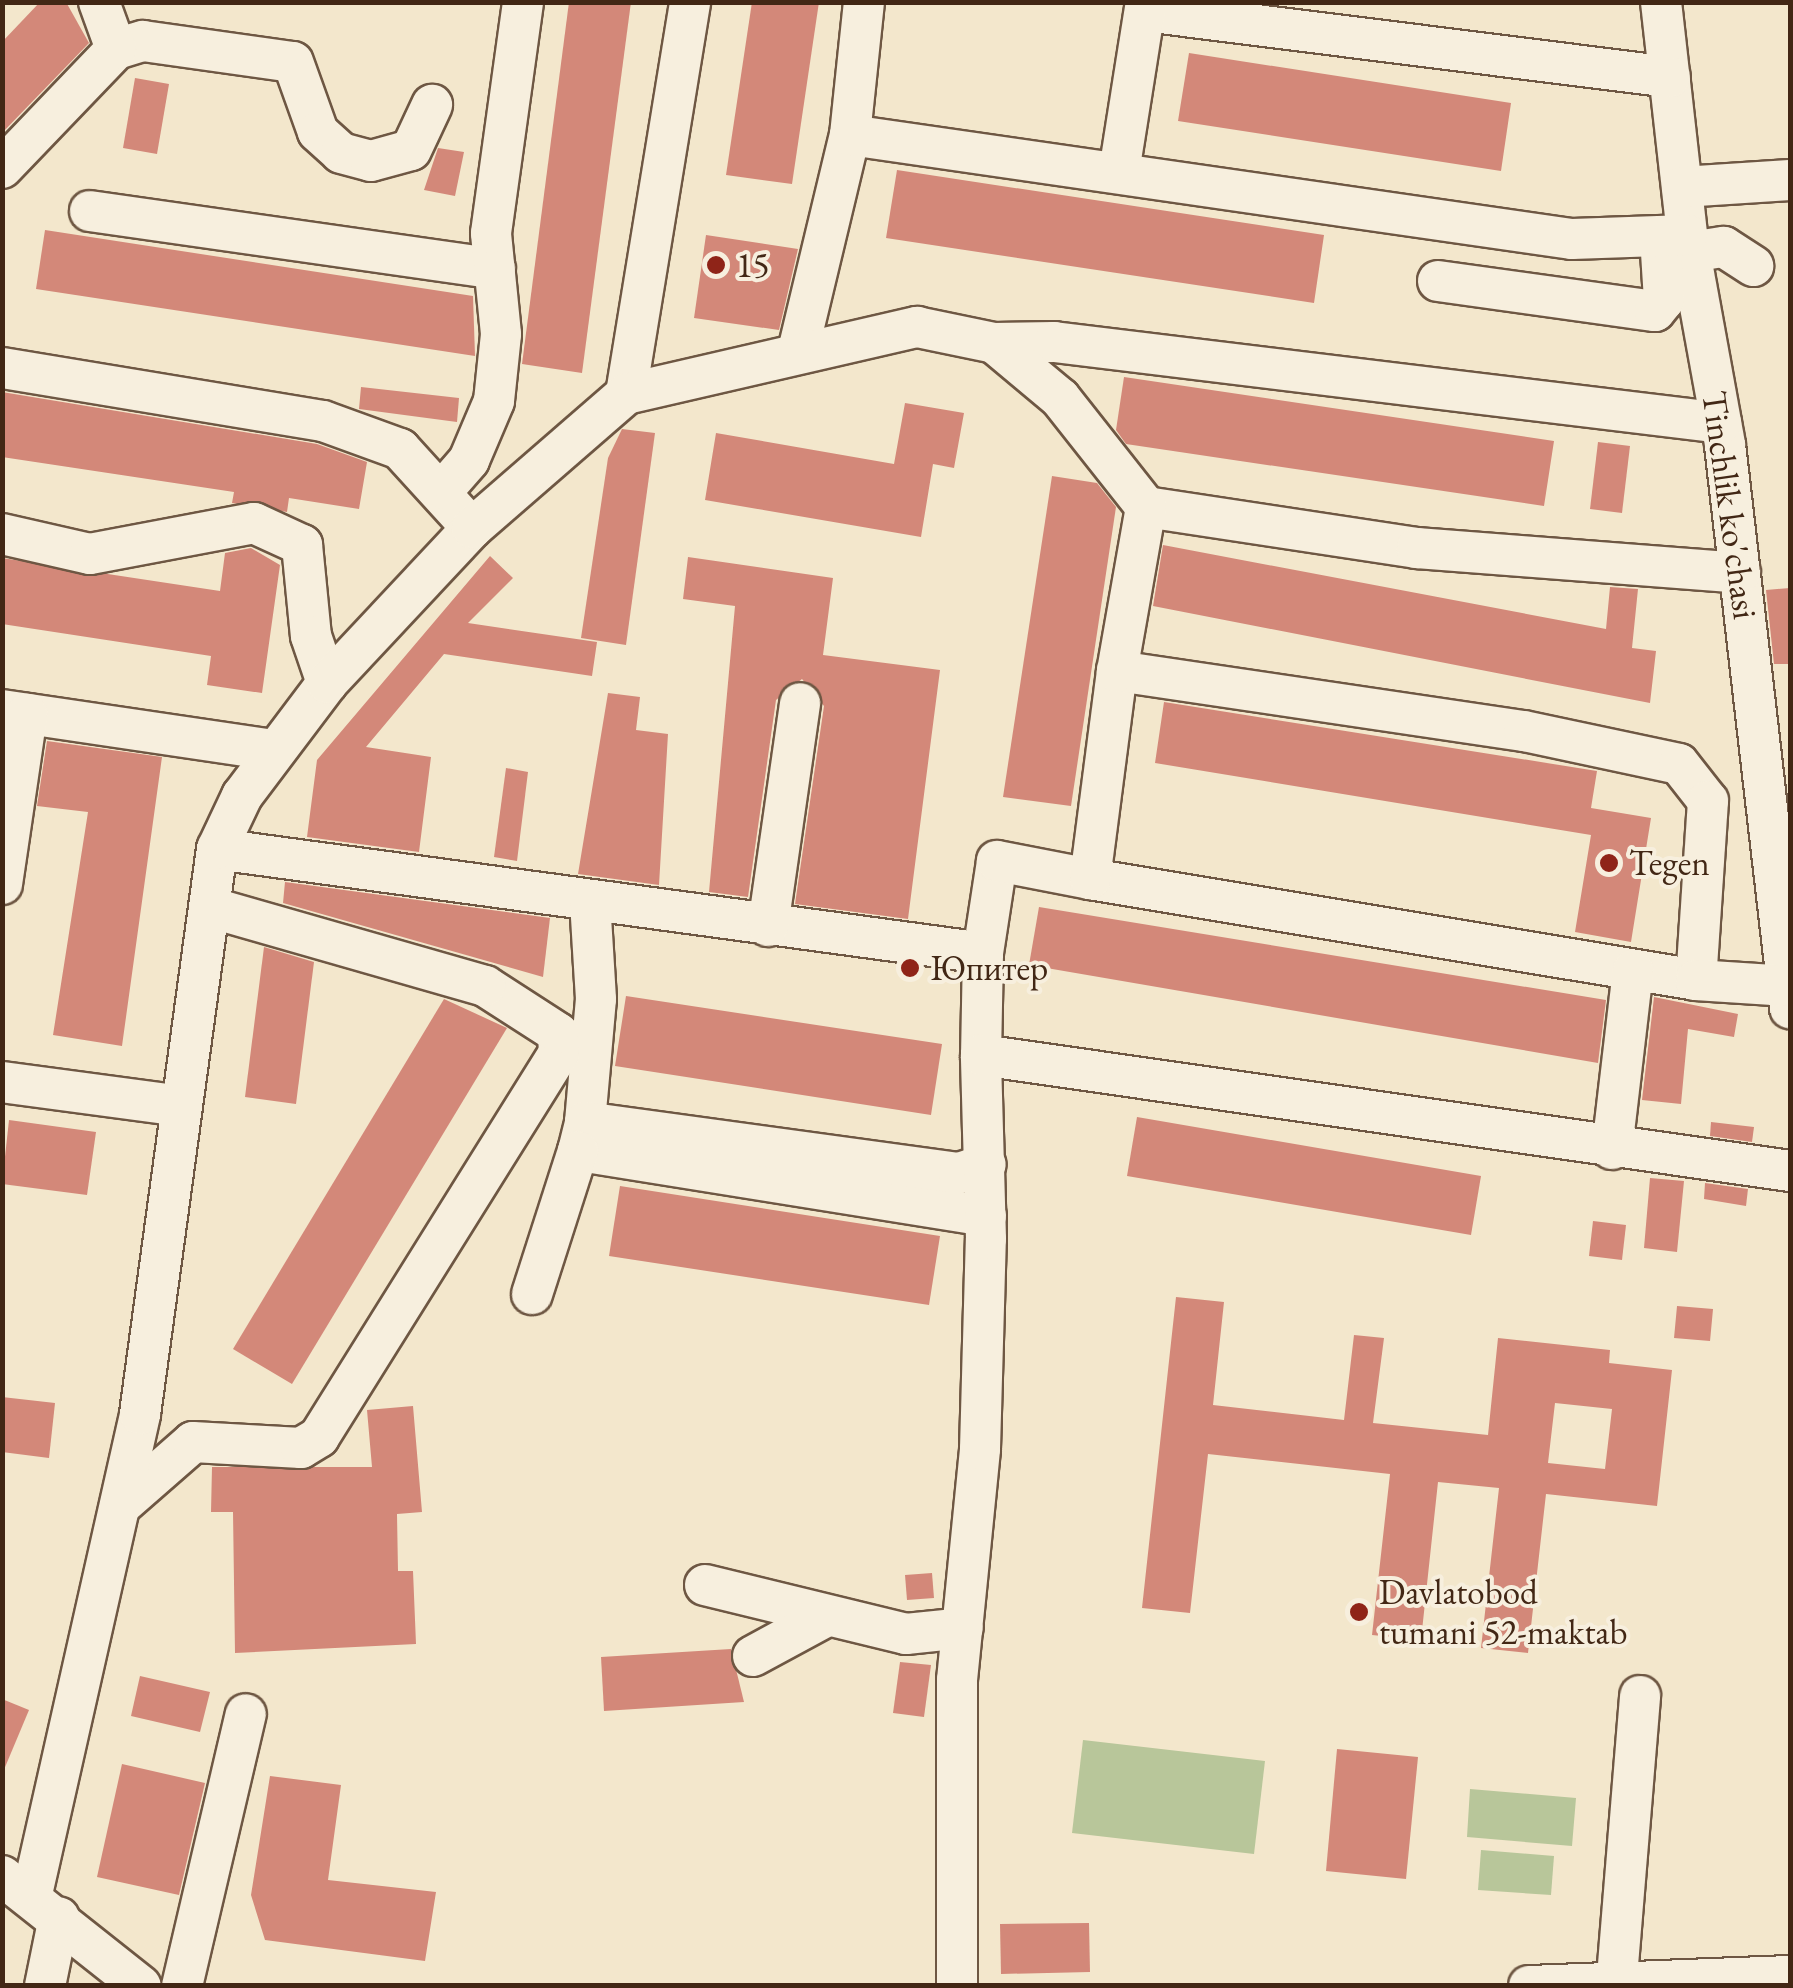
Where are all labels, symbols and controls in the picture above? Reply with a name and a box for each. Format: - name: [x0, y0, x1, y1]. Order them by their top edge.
- place label: 15: [736, 244, 770, 286]
- marker: 15: [705, 254, 727, 276]
- street label: Tinchlik ko'chasi: [1693, 388, 1767, 622]
- place label: Tegen: [1629, 842, 1710, 884]
- marker: Tegen: [1598, 852, 1620, 874]
- place label: Юпитер: [930, 947, 1048, 989]
- marker: Юпитер: [899, 957, 921, 979]
- place label: Davlatobod tumani 52-maktab: [1379, 1571, 1627, 1653]
- marker: Davlatobod tumani 52-maktab: [1348, 1601, 1370, 1623]

